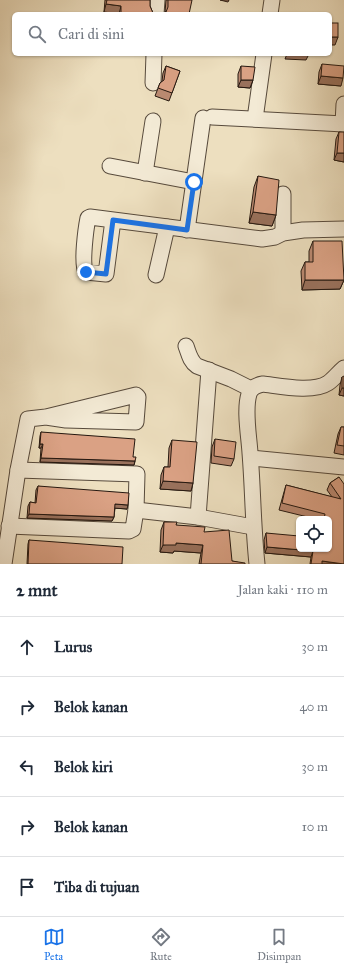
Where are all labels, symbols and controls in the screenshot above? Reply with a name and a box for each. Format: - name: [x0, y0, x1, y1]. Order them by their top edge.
- search box: [12, 12, 332, 56]
- icon: search: [26, 23, 48, 45]
- text: Cari di sini: [58, 25, 124, 43]
- route start: [185, 173, 203, 191]
- route end: [77, 263, 95, 281]
- map controls: [296, 516, 332, 552]
- button: locate: [296, 516, 332, 552]
- text: 2 mnt: [16, 580, 57, 601]
- text: Jalan kaki · 110 m: [238, 582, 328, 598]
- icon: ahead: [16, 636, 38, 658]
- text: Lurus: [54, 638, 92, 656]
- text: 30 m: [302, 639, 328, 655]
- icon: right: [16, 696, 38, 718]
- text: Belok kanan: [54, 698, 128, 716]
- text: 40 m: [299, 699, 328, 715]
- icon: left: [16, 756, 38, 778]
- text: Belok kiri: [54, 758, 113, 776]
- text: 30 m: [302, 759, 328, 775]
- icon: right: [16, 816, 38, 838]
- text: Belok kanan: [54, 818, 128, 836]
- text: 10 m: [302, 819, 328, 835]
- icon: arrive: [16, 876, 38, 898]
- text: Tiba di tujuan: [54, 878, 139, 896]
- tab: Peta: [43, 926, 65, 963]
- tab: Rute: [150, 926, 172, 963]
- tab: Disimpan: [257, 926, 301, 963]

